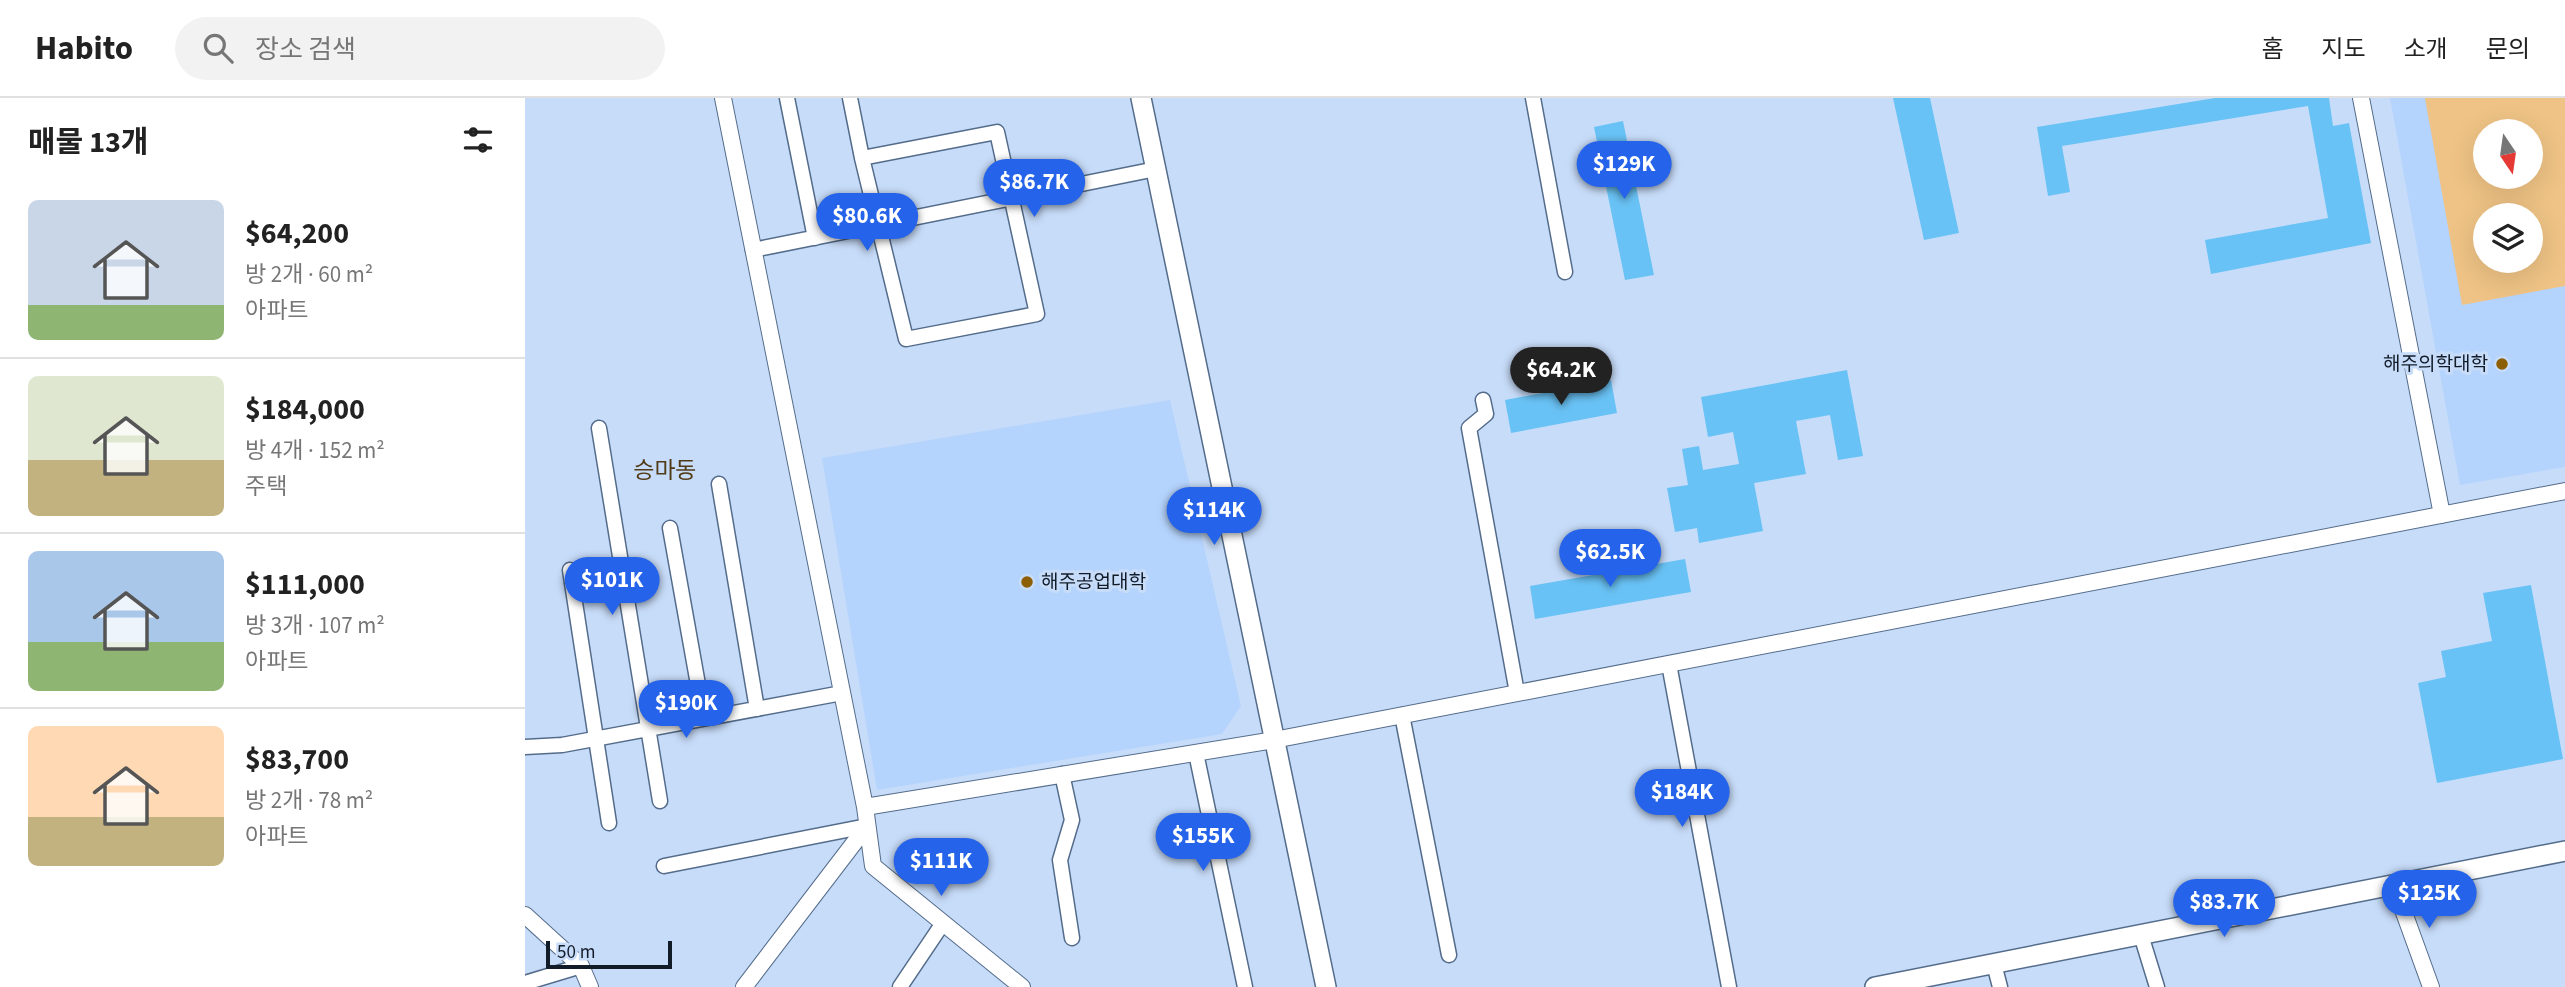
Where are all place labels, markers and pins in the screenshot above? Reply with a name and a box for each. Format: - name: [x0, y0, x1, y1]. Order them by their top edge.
- pin: $129K: [1575, 141, 1673, 201]
- pin: $86.7K: [977, 159, 1091, 219]
- pin: $80.6K: [810, 194, 924, 253]
- pin: $64.2K: [1504, 348, 1618, 407]
- place label: 해주의학대학: [2383, 351, 2489, 378]
- marker: 해주의학대학: [2494, 356, 2510, 372]
- pin: $114K: [1165, 488, 1263, 547]
- pin: $62.5K: [1553, 530, 1667, 589]
- pin: $101K: [563, 558, 661, 617]
- place label: 해주공업대학: [1041, 569, 1146, 596]
- marker: 해주공업대학: [1019, 574, 1035, 590]
- pin: $190K: [637, 680, 735, 740]
- pin: $184K: [1633, 770, 1731, 829]
- pin: $155K: [1154, 814, 1252, 873]
- pin: $111K: [892, 838, 990, 898]
- pin: $125K: [2380, 870, 2478, 930]
- pin: $83.7K: [2167, 880, 2281, 939]

